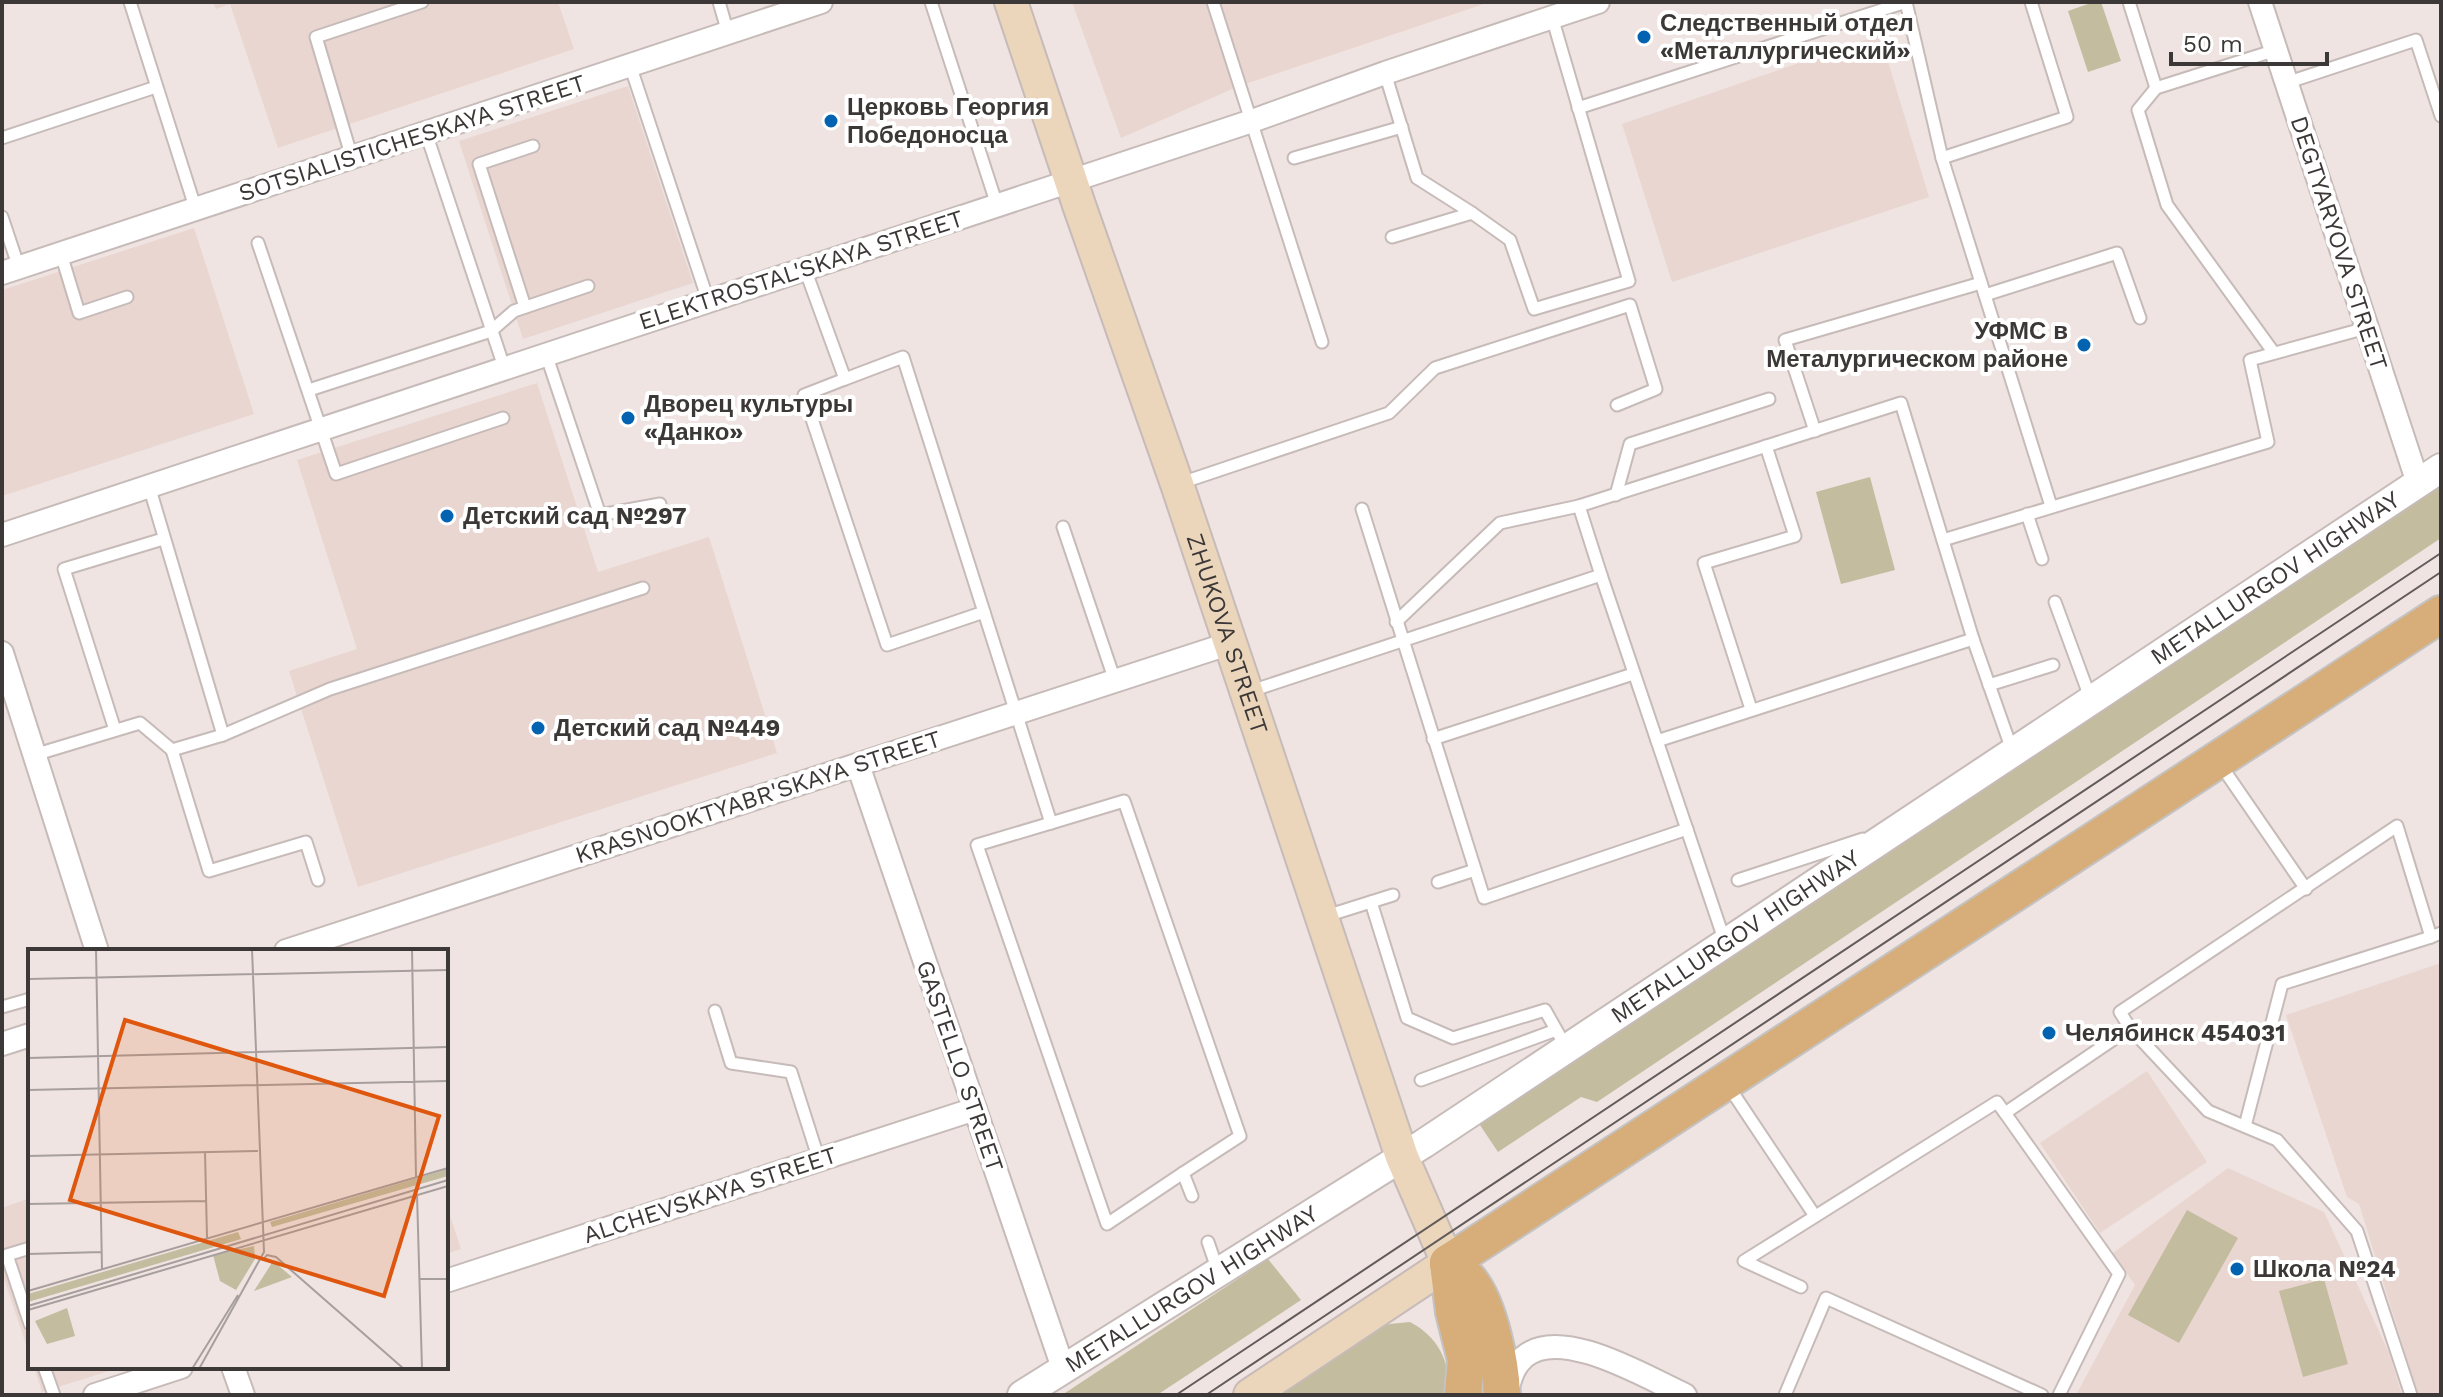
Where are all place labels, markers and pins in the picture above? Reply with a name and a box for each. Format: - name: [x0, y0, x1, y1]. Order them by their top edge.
- place label: Следственный отдел «Металлургический»: [1660, 9, 1914, 65]
- marker: Следственный отдел «Металлургический»: [1635, 28, 1653, 46]
- place label: Церковь Георгия Победоносца: [847, 93, 1049, 149]
- marker: Церковь Георгия Победоносца: [822, 112, 840, 130]
- place label: УФМС в Металургическом районе: [1766, 317, 2068, 373]
- marker: УФМС в Металургическом районе: [2075, 336, 2093, 354]
- place label: Дворец культуры «Данко»: [644, 390, 853, 446]
- marker: Дворец культуры «Данко»: [619, 409, 637, 427]
- place label: Детский сад №297: [463, 502, 687, 530]
- marker: Детский сад №297: [438, 507, 456, 525]
- place label: Детский сад №449: [554, 714, 780, 742]
- marker: Детский сад №449: [529, 719, 547, 737]
- place label: Челябинск 454031: [2065, 1019, 2286, 1047]
- marker: Челябинск 454031: [2040, 1024, 2058, 1042]
- place label: Школа №24: [2253, 1255, 2396, 1283]
- marker: Школа №24: [2228, 1260, 2246, 1278]

